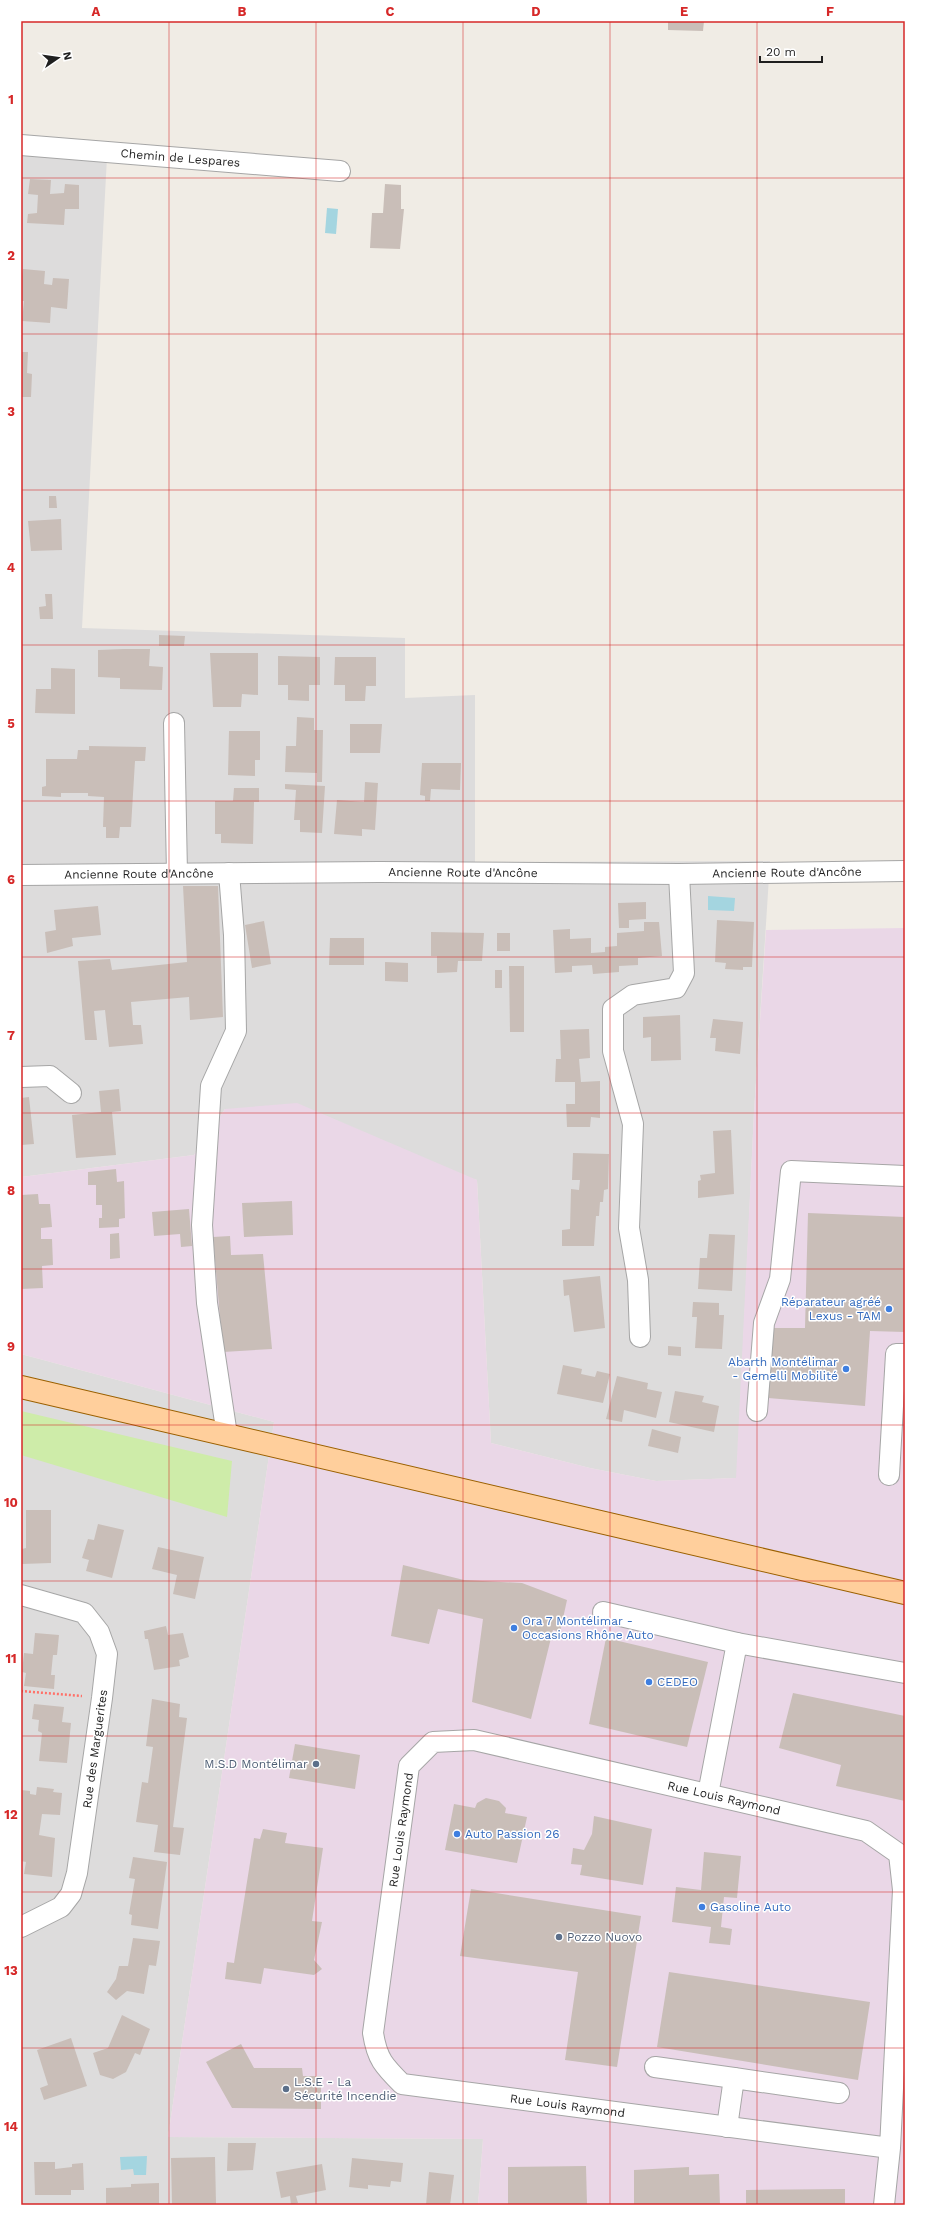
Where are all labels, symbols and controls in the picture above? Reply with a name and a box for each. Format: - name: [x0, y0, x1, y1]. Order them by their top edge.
- text: A: [92, 4, 101, 19]
- text: B: [238, 4, 247, 19]
- text: C: [386, 4, 395, 19]
- text: D: [531, 4, 541, 19]
- text: E: [680, 4, 688, 19]
- text: F: [826, 4, 834, 19]
- north arrow: [38, 38, 78, 78]
- scale bar: [760, 38, 822, 64]
- text: 20 m: [766, 45, 796, 59]
- text: N: [60, 50, 75, 61]
- text: 1: [8, 92, 14, 107]
- street label: Chemin de Lespares: [120, 146, 241, 170]
- text: 2: [7, 248, 15, 263]
- text: 3: [7, 404, 15, 419]
- text: 4: [7, 560, 16, 575]
- text: 5: [7, 716, 15, 731]
- street label: Ancienne Route d'Ancône: [388, 865, 538, 880]
- street label: Ancienne Route d'Ancône: [712, 865, 862, 881]
- street label: Ancienne Route d'Ancône: [64, 866, 214, 882]
- text: 6: [7, 872, 15, 887]
- text: 7: [7, 1028, 15, 1043]
- text: 8: [7, 1183, 15, 1198]
- place label: Réparateur agréé Lexus - TAM: [781, 1295, 881, 1323]
- marker: Réparateur agréé Lexus - TAM: [884, 1304, 894, 1314]
- text: 9: [7, 1339, 15, 1354]
- place label: Abarth Montélimar - Gemelli Mobilité: [728, 1355, 838, 1383]
- marker: Abarth Montélimar - Gemelli Mobilité: [841, 1364, 851, 1374]
- text: 10: [4, 1495, 18, 1510]
- place label: Ora 7 Montélimar - Occasions Rhône Auto: [522, 1614, 654, 1642]
- marker: Ora 7 Montélimar - Occasions Rhône Auto: [509, 1623, 519, 1633]
- text: 11: [5, 1651, 17, 1666]
- place label: CEDEO: [657, 1675, 698, 1689]
- marker: CEDEO: [644, 1677, 654, 1687]
- street label: Rue des Marguerites: [80, 1689, 110, 1809]
- place label: M.S.D Montélimar: [204, 1757, 308, 1771]
- marker: M.S.D Montélimar: [311, 1759, 321, 1769]
- street label: Rue Louis Raymond: [386, 1772, 416, 1888]
- street label: Rue Louis Raymond: [666, 1778, 782, 1818]
- text: 12: [4, 1807, 18, 1822]
- place label: Auto Passion 26: [465, 1827, 560, 1841]
- marker: Auto Passion 26: [452, 1829, 462, 1839]
- place label: Gasoline Auto: [710, 1900, 791, 1914]
- marker: Gasoline Auto: [697, 1902, 707, 1912]
- place label: Pozzo Nuovo: [567, 1930, 642, 1944]
- marker: Pozzo Nuovo: [554, 1932, 564, 1942]
- text: 13: [4, 1963, 18, 1978]
- place label: L.S.E - La Sécurité Incendie: [294, 2075, 397, 2103]
- marker: L.S.E - La Sécurité Incendie: [281, 2084, 291, 2094]
- street label: Rue Louis Raymond: [509, 2091, 626, 2120]
- text: 14: [4, 2119, 19, 2134]

